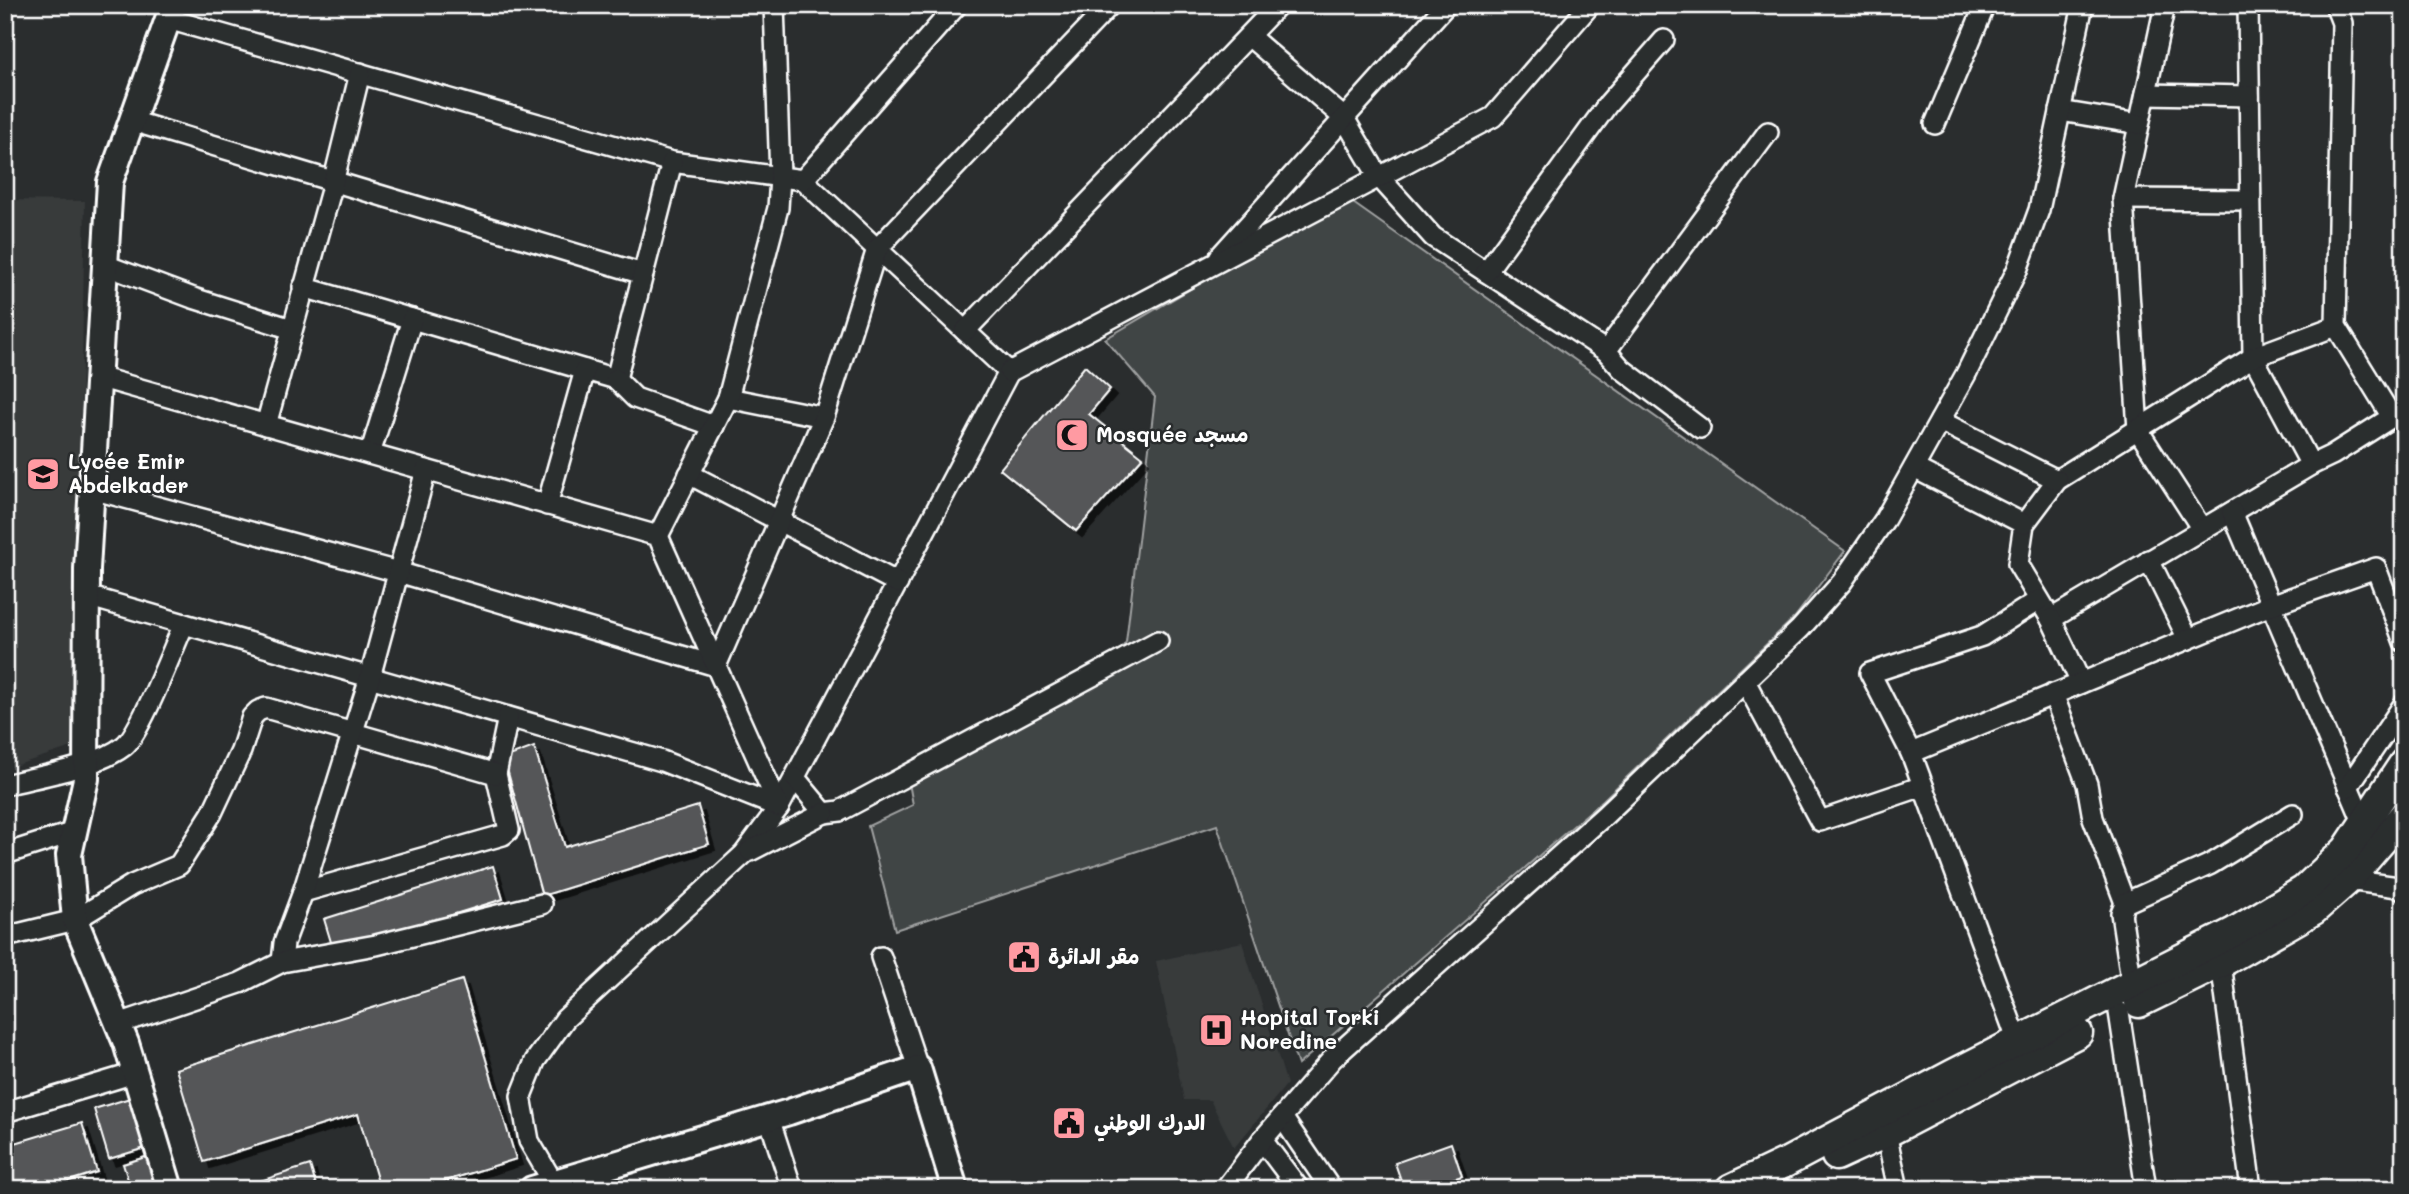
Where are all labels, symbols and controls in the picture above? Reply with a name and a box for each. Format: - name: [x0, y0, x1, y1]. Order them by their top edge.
- mosque icon: Mosquée مسجد: [1053, 416, 1091, 454]
- place label: Mosquée مسجد: [1096, 420, 1248, 447]
- place label: Lycée Emir Abdelkader: [68, 447, 188, 498]
- school or university icon: Lycée Emir Abdelkader: [24, 455, 62, 493]
- public building icon: مقر الدائرة: [1005, 938, 1043, 976]
- place label: مقر الدائرة: [1048, 942, 1140, 969]
- place label: Hopital Torki Noredine: [1240, 1003, 1380, 1054]
- hospital icon: Hopital Torki Noredine: [1197, 1011, 1235, 1049]
- public building icon: الدرك الوطني: [1050, 1104, 1088, 1142]
- place label: الدرك الوطني: [1094, 1108, 1205, 1142]

